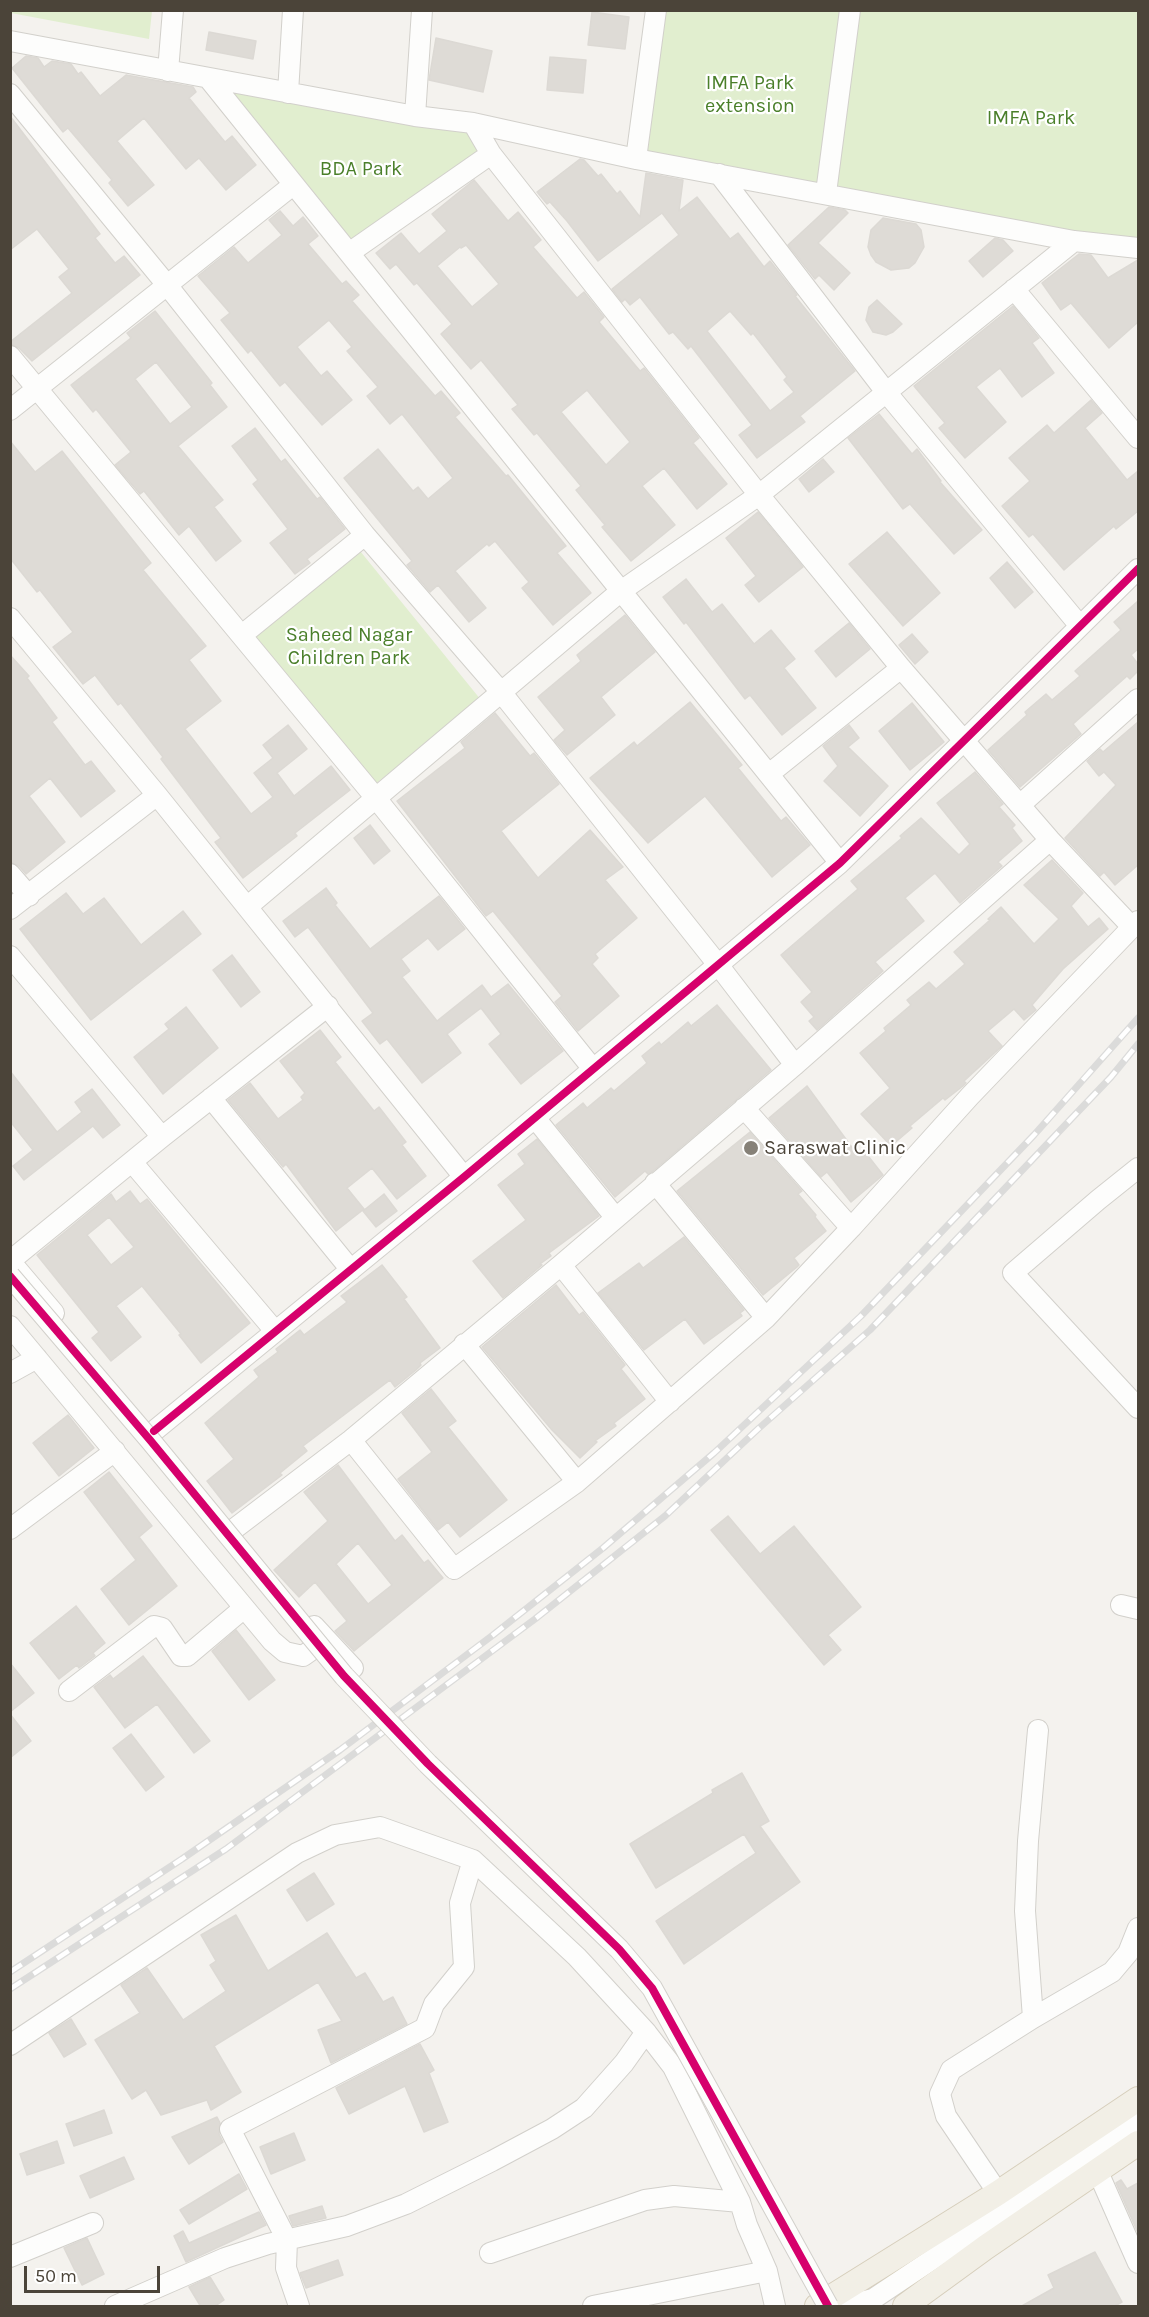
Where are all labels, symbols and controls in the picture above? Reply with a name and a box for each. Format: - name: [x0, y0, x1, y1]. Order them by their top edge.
- park label: IMFA Park extension: [705, 71, 795, 118]
- park label: IMFA Park: [987, 106, 1075, 130]
- park label: BDA Park: [320, 157, 402, 181]
- park label: Saheed Nagar Children Park: [286, 623, 412, 670]
- place label: Saraswat Clinic: [764, 1136, 906, 1160]
- marker: Saraswat Clinic: [742, 1139, 760, 1157]
- scale bar: [27, 2254, 164, 2292]
- text: 50 m: [35, 2265, 77, 2287]

